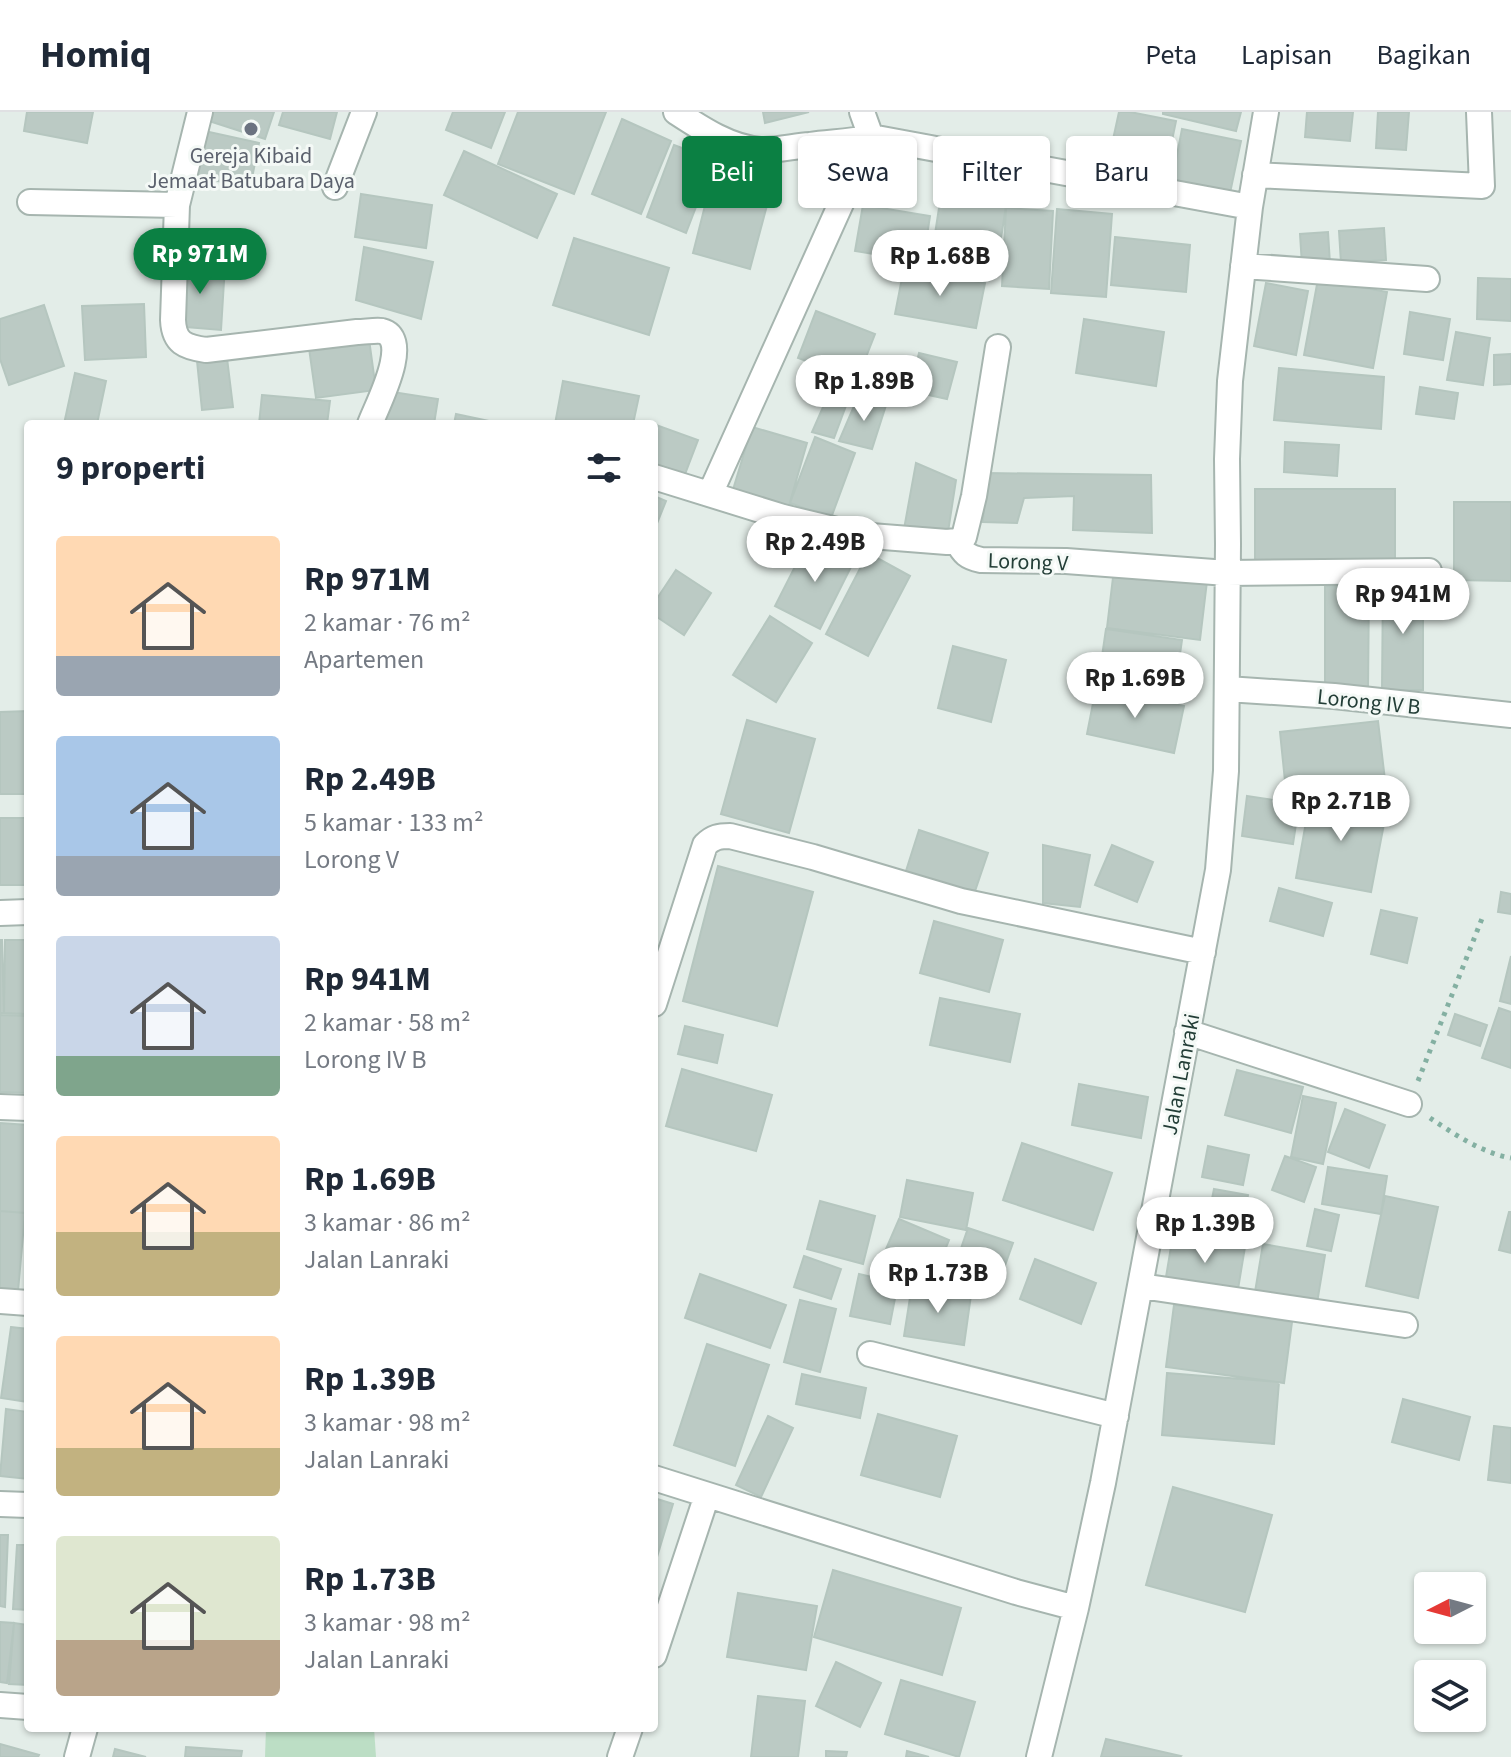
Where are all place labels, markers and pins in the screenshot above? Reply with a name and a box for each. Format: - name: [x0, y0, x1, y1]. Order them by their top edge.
- marker: Gereja Kibaid Jemaat Batubara Daya: [242, 120, 260, 138]
- place label: Gereja Kibaid Jemaat Batubara Daya: [147, 140, 355, 197]
- pin: Rp 971M: [126, 228, 274, 296]
- pin: Rp 1.68B: [857, 230, 1023, 298]
- pin: Rp 1.89B: [781, 355, 947, 423]
- pin: Rp 2.49B: [732, 516, 898, 584]
- pin: Rp 941M: [1329, 568, 1477, 636]
- pin: Rp 1.69B: [1052, 652, 1218, 720]
- pin: Rp 2.71B: [1258, 775, 1424, 843]
- pin: Rp 1.39B: [1122, 1197, 1288, 1265]
- pin: Rp 1.73B: [855, 1247, 1021, 1315]

